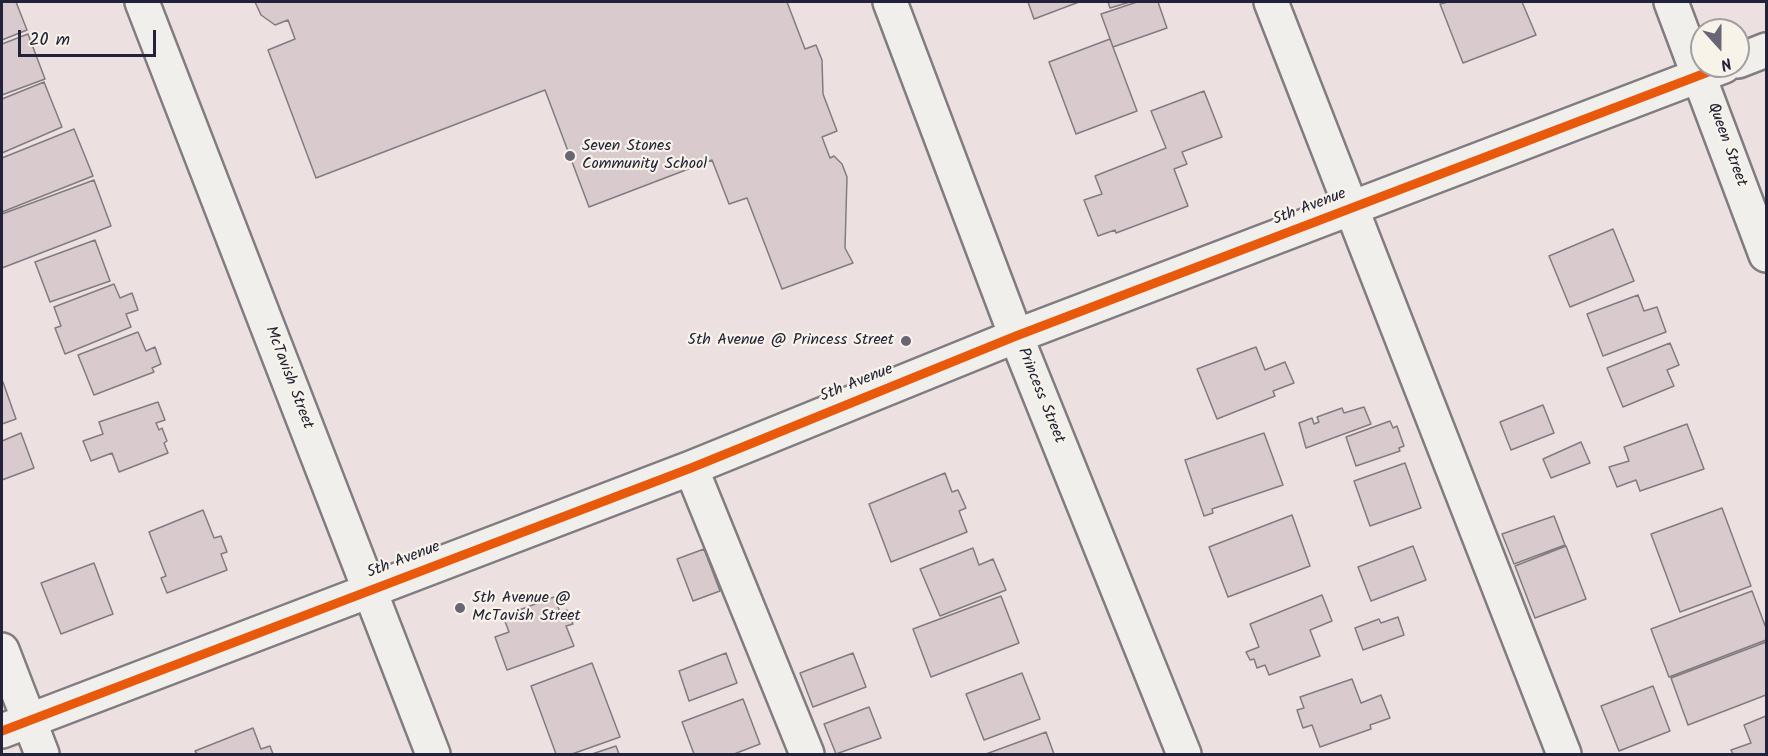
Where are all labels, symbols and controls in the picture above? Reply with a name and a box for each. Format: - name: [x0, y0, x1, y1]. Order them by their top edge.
- scale bar: [21, 18, 159, 56]
- north arrow: [1690, 18, 1750, 78]
- text: 20 m: [29, 26, 70, 55]
- text: N: [1717, 50, 1735, 77]
- street label: Queen Street: [1702, 100, 1750, 190]
- place label: Seven Stones Community School: [582, 137, 707, 175]
- marker: Seven Stones Community School: [563, 149, 577, 163]
- street label: 5th Avenue: [1271, 185, 1349, 231]
- street label: McTavish Street: [260, 324, 316, 432]
- place label: 5th Avenue @ Princess Street: [688, 331, 894, 351]
- marker: 5th Avenue @ Princess Street: [899, 334, 913, 348]
- street label: Princess Street: [1012, 345, 1068, 447]
- street label: 5th Avenue: [818, 361, 896, 407]
- street label: 5th Avenue: [365, 538, 443, 584]
- place label: 5th Avenue @ McTavish Street: [472, 589, 581, 627]
- marker: 5th Avenue @ McTavish Street: [453, 601, 467, 615]

